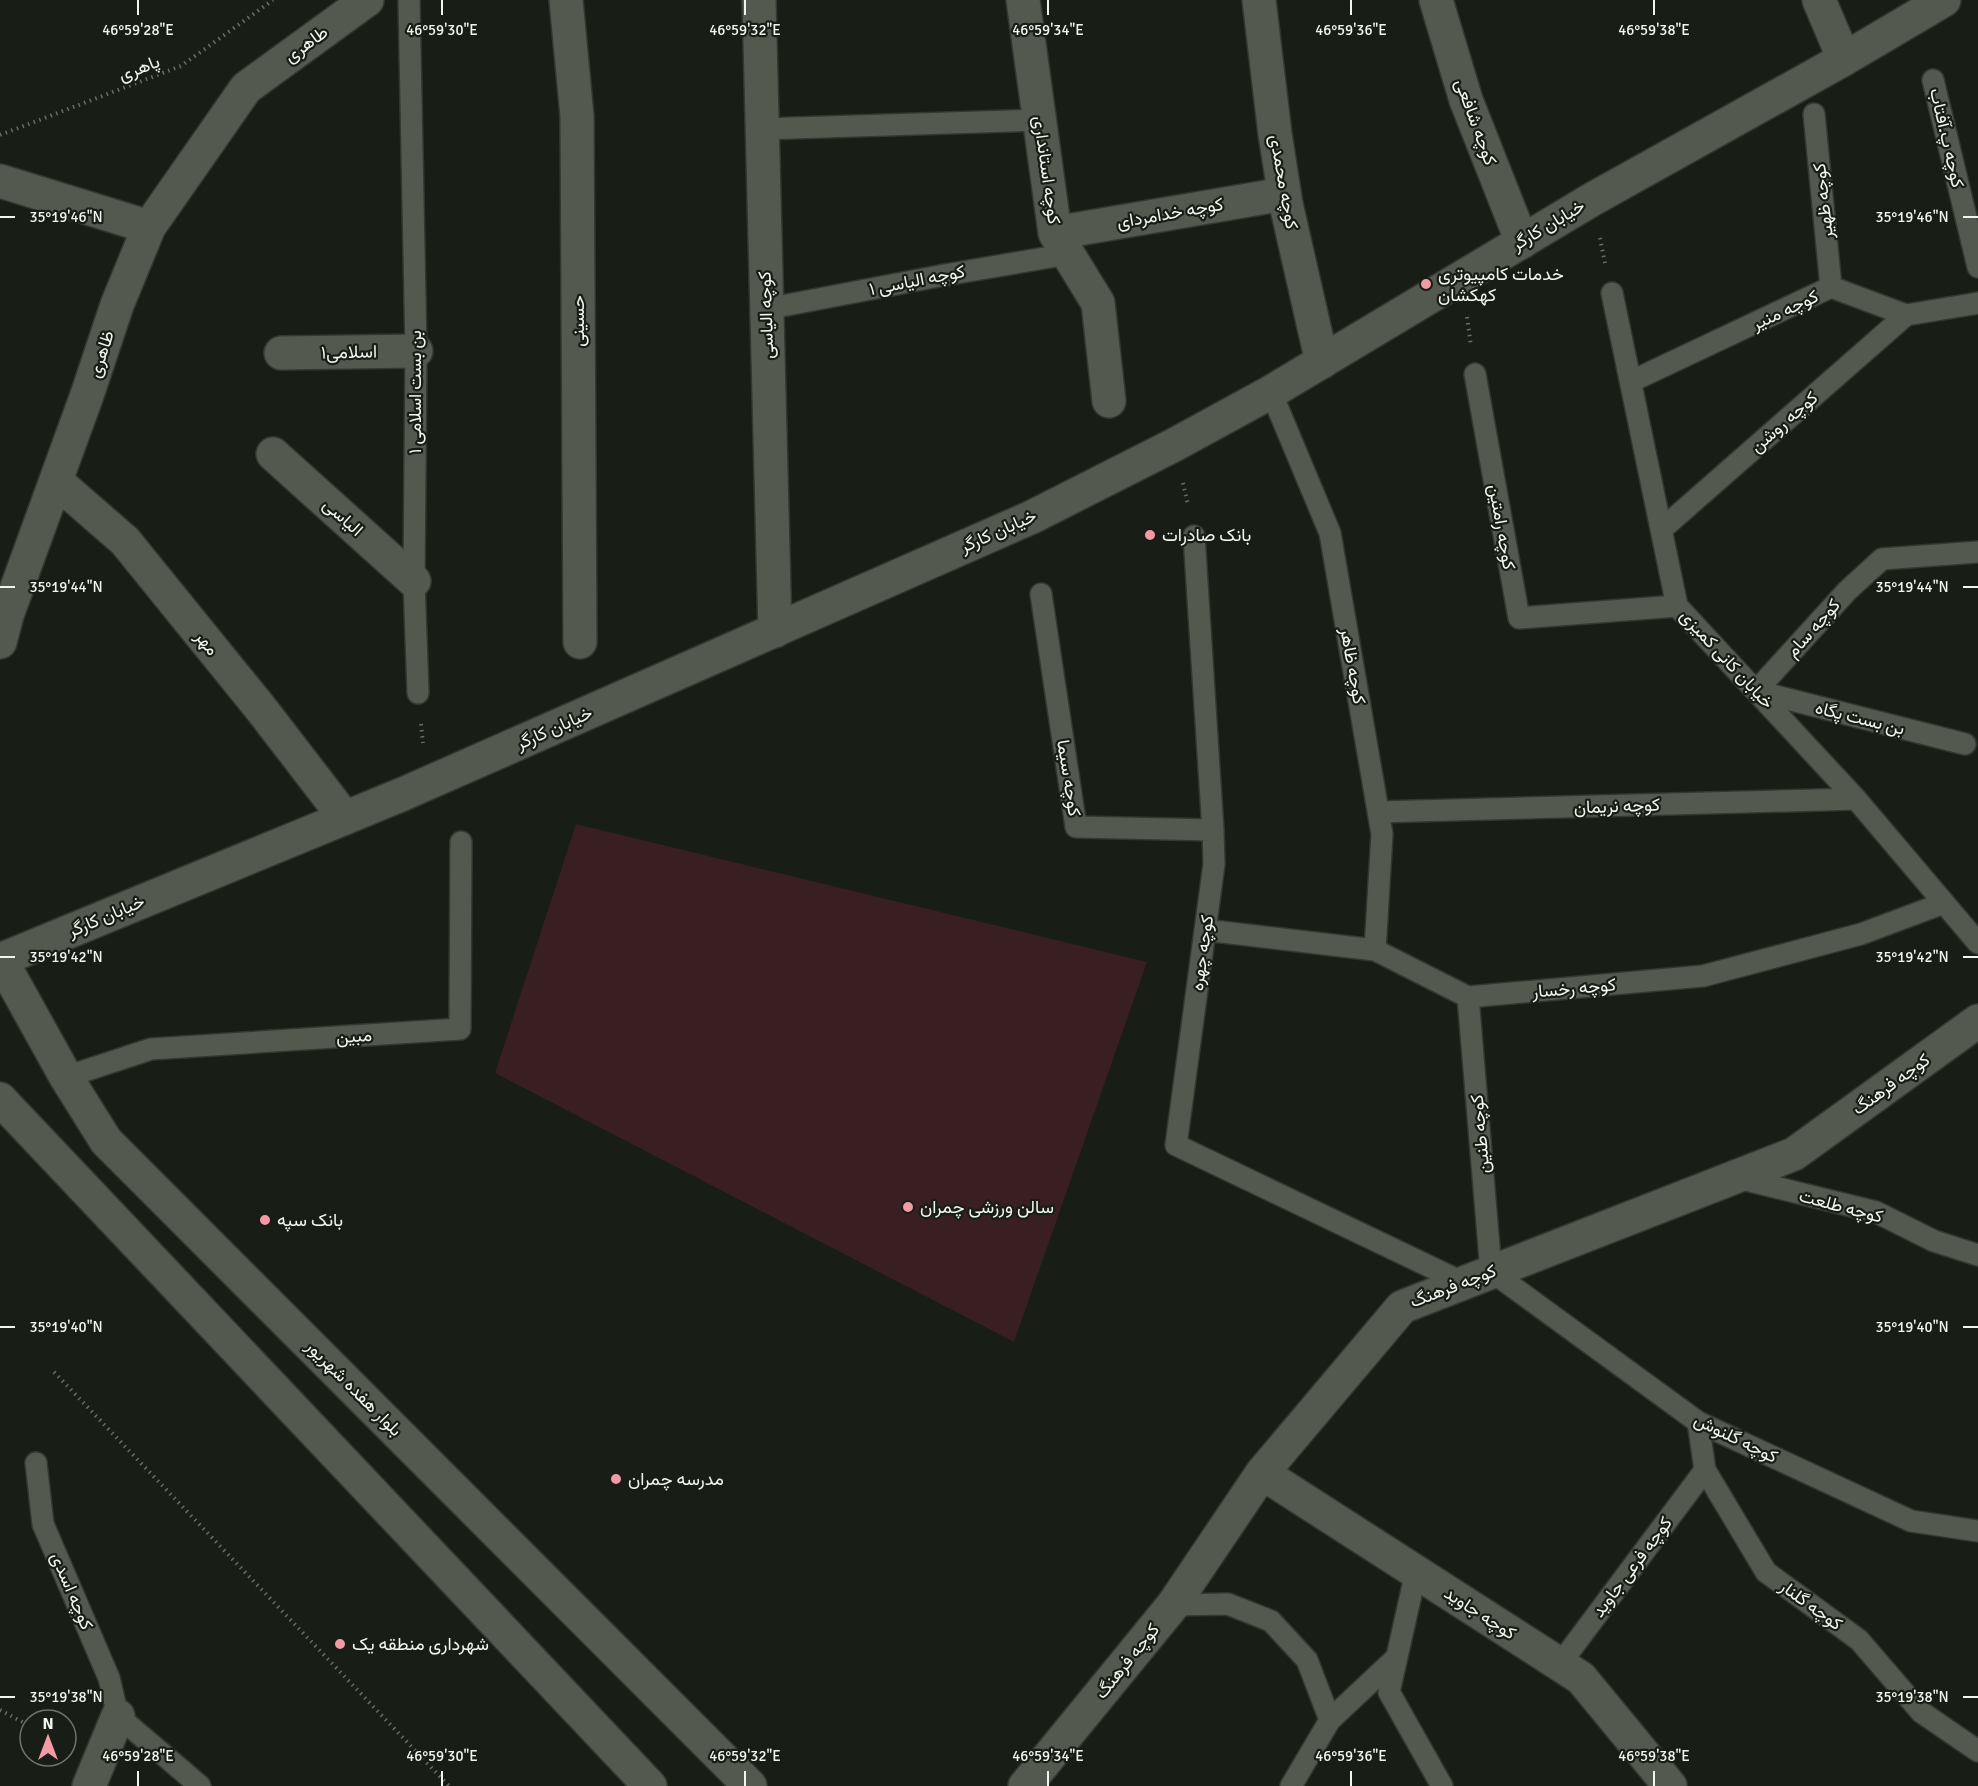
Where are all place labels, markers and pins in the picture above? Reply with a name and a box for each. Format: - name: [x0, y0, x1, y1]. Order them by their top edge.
- place label: خدمات کامپیوتری کهکشان: [1438, 263, 1564, 306]
- marker: خدمات کامپیوتری کهکشان: [1419, 277, 1433, 291]
- place label: بانک صادرات: [1162, 524, 1251, 546]
- marker: بانک صادرات: [1143, 528, 1157, 542]
- place label: سالن ورزشی چمران: [920, 1196, 1054, 1219]
- marker: سالن ورزشی چمران: [901, 1200, 915, 1214]
- place label: بانک سپه: [277, 1209, 343, 1232]
- marker: بانک سپه: [258, 1213, 272, 1227]
- place label: مدرسه چمران: [628, 1468, 724, 1491]
- marker: مدرسه چمران: [609, 1472, 623, 1486]
- place label: شهرداری منطقه یک: [352, 1633, 489, 1655]
- marker: شهرداری منطقه یک: [333, 1637, 347, 1651]

